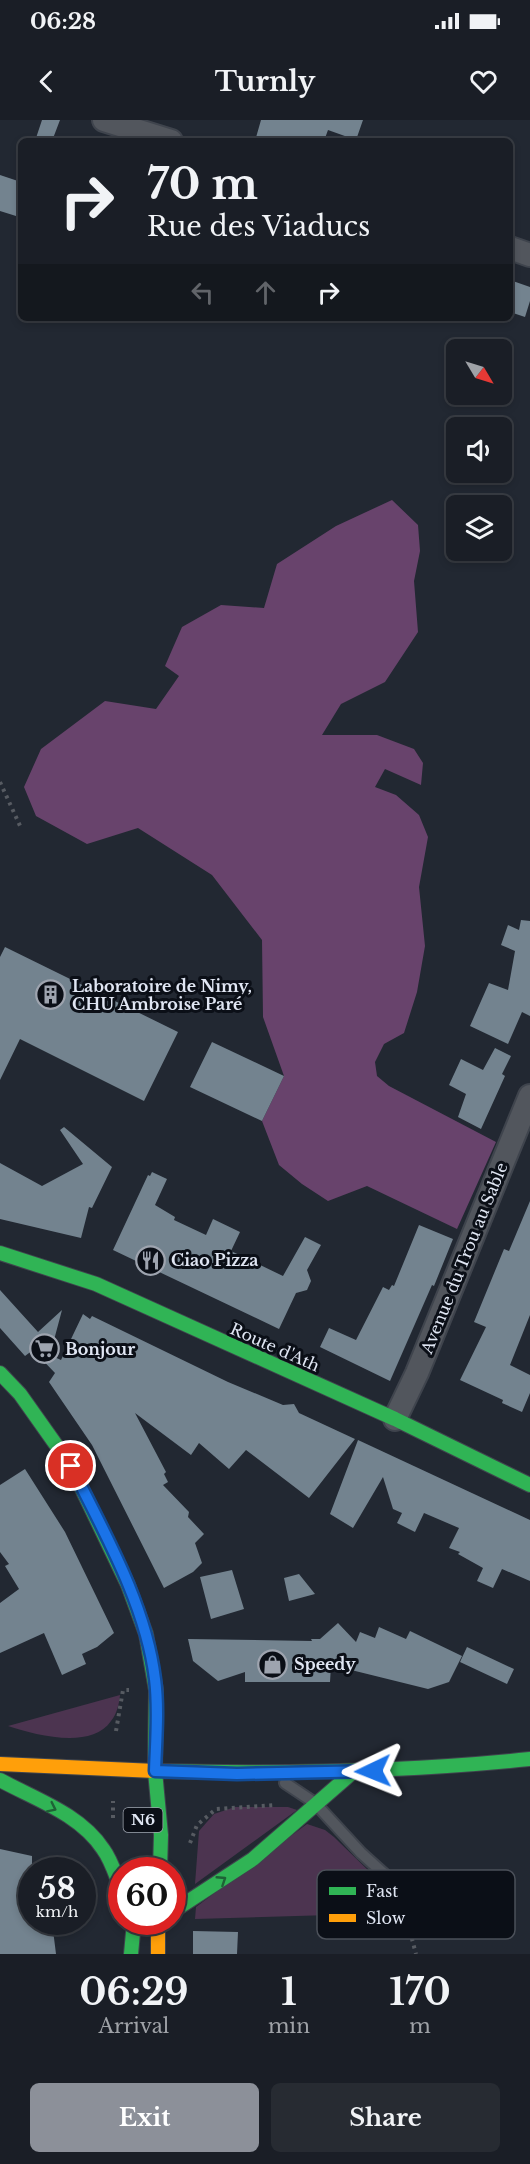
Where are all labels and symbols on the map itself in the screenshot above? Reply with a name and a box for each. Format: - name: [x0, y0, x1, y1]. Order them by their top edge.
- north arrow: [446, 339, 512, 405]
- place label: Laboratoire de Nimy, CHU Ambroise Paré: [72, 976, 252, 1014]
- building icon: Laboratoire de Nimy, CHU Ambroise Paré: [35, 979, 67, 1011]
- street label: Avenue du Trou au Sable: [416, 1160, 512, 1357]
- restaurant icon: Ciao Pizza: [134, 1244, 166, 1276]
- place label: Ciao Pizza: [171, 1250, 259, 1270]
- street label: Route d'Ath: [227, 1318, 323, 1376]
- supermarket icon: Bonjour: [28, 1333, 60, 1365]
- place label: Bonjour: [65, 1339, 135, 1359]
- pin: [45, 1440, 96, 1491]
- shop icon: Speedy: [257, 1648, 289, 1680]
- place label: Speedy: [294, 1654, 356, 1674]
- position arrow: [341, 1739, 405, 1803]
- one-way arrow: [45, 1800, 56, 1812]
- road number: N6: [124, 1808, 162, 1832]
- speed limit sign: 60: [108, 1857, 186, 1935]
- legend: [317, 1870, 515, 1939]
- one-way arrow: [216, 1876, 226, 1888]
- text: Fast: [366, 1881, 398, 1901]
- text: Slow: [366, 1908, 406, 1928]

